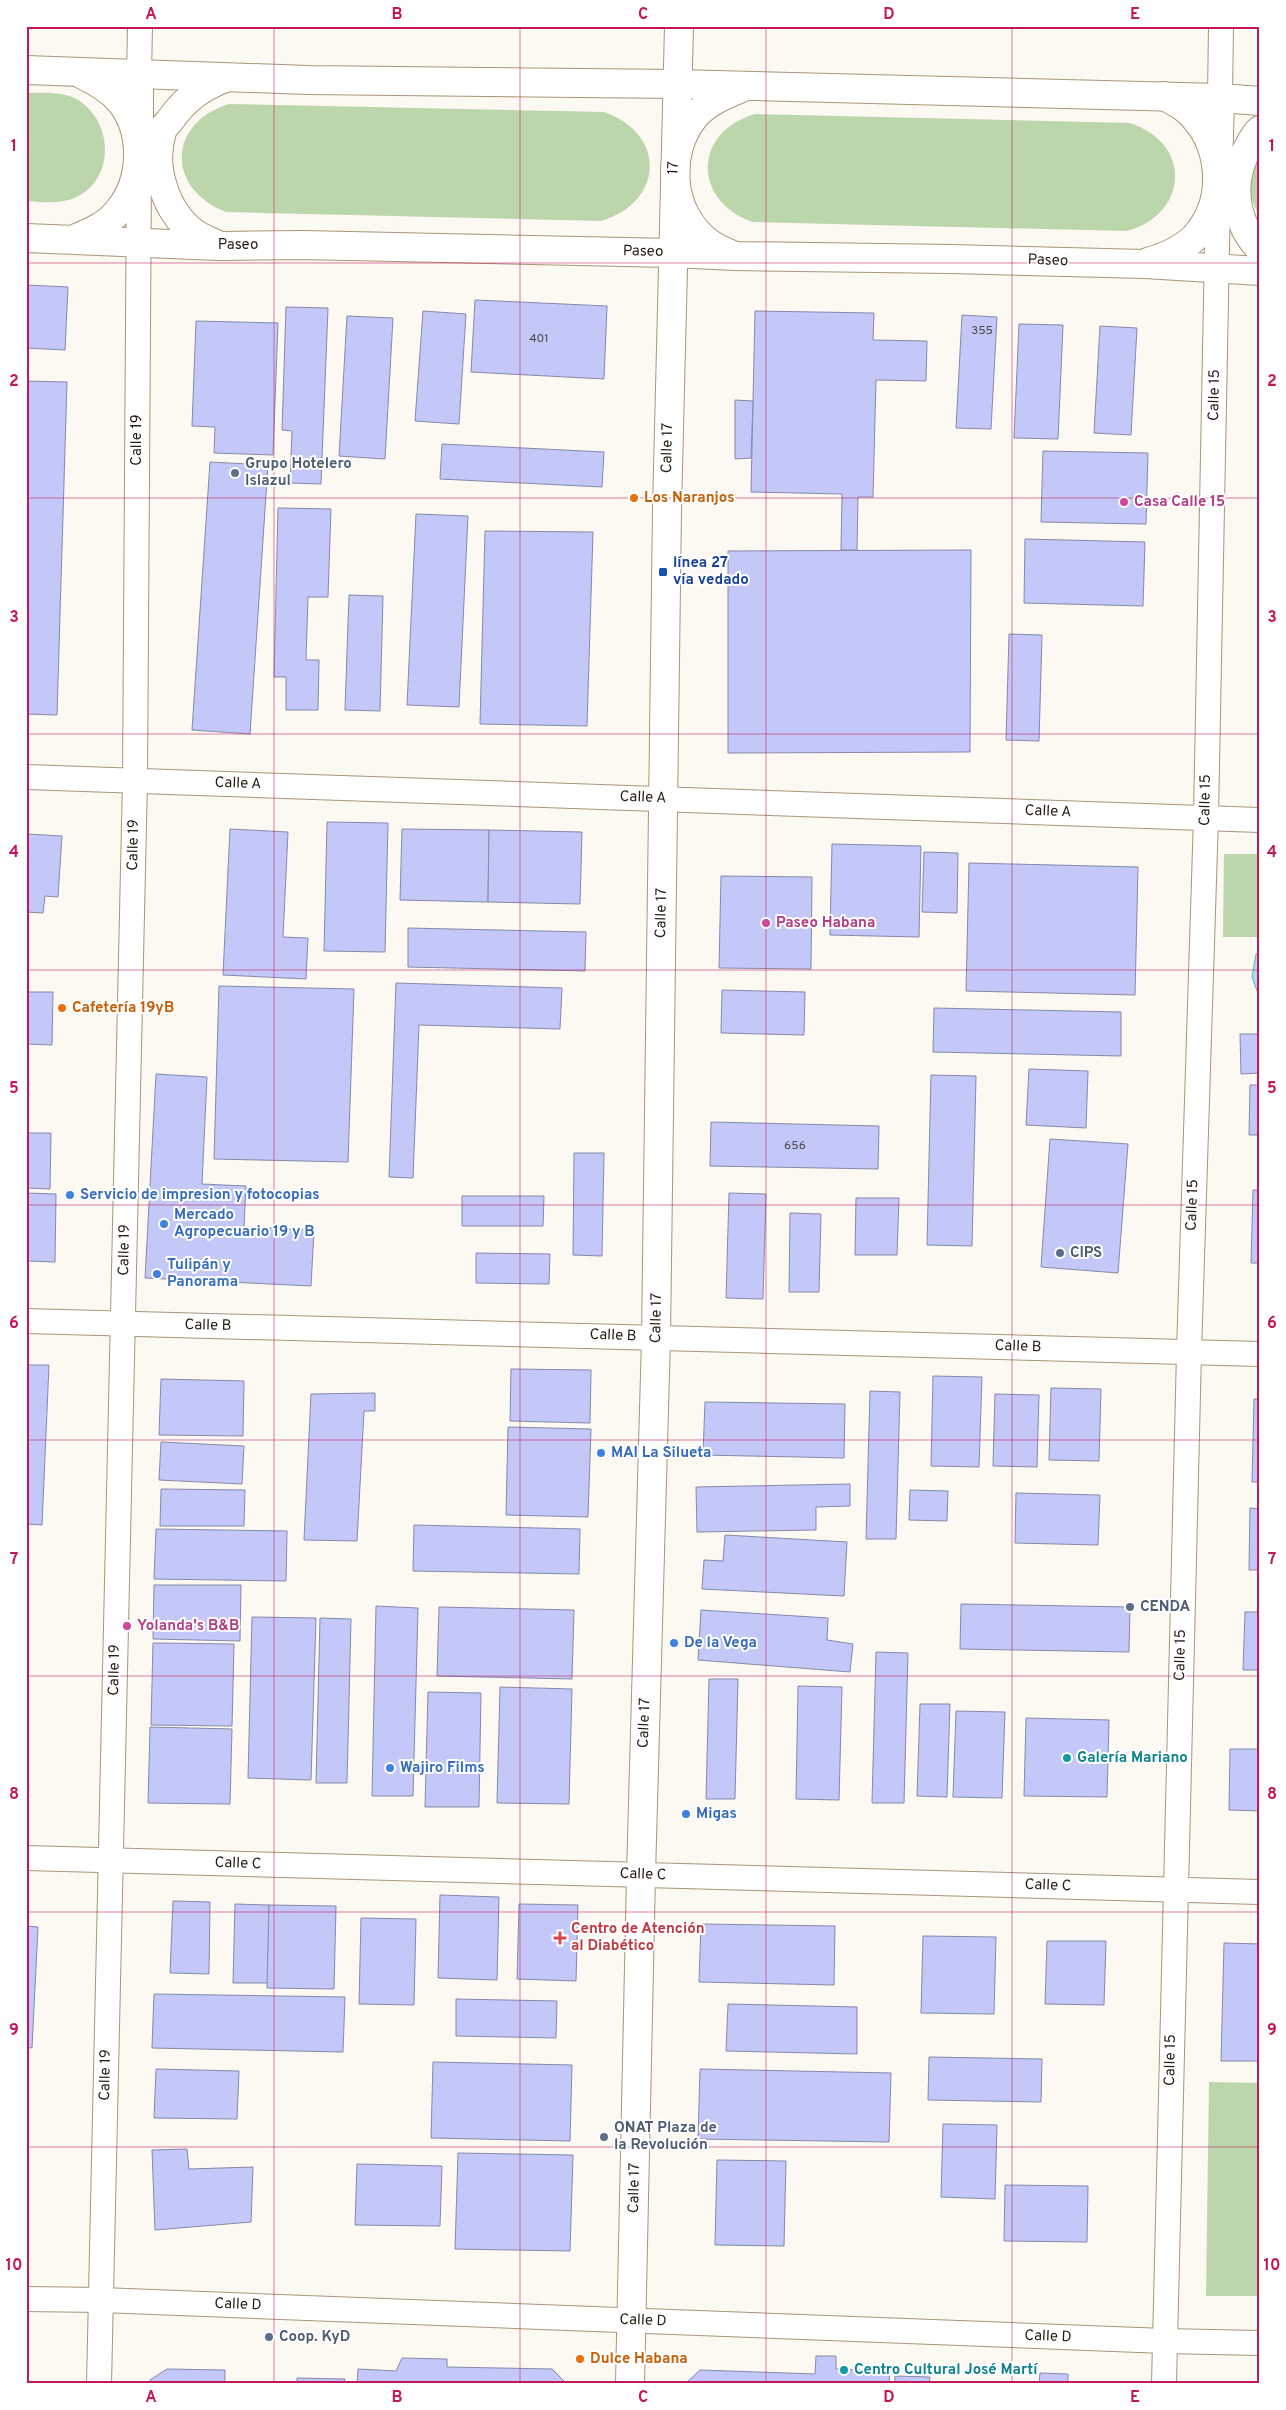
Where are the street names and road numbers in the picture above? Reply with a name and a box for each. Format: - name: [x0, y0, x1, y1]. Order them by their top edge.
- street label: 17: [664, 161, 684, 175]
- street label: Paseo: [218, 236, 258, 255]
- street label: Paseo: [623, 242, 663, 262]
- street label: Paseo: [1027, 251, 1069, 271]
- street label: Calle 15: [1205, 369, 1225, 421]
- street label: Calle 19: [128, 414, 147, 466]
- street label: Calle 17: [658, 422, 678, 473]
- street label: Calle A: [214, 774, 262, 794]
- street label: Calle 15: [1196, 774, 1216, 826]
- street label: Calle A: [619, 788, 667, 808]
- street label: Calle A: [1024, 802, 1072, 822]
- street label: Calle 19: [124, 819, 144, 871]
- street label: Calle 17: [652, 887, 672, 938]
- street label: Calle 15: [1183, 1179, 1203, 1231]
- street label: Calle 19: [115, 1224, 135, 1276]
- street label: Calle 17: [647, 1292, 667, 1343]
- street label: Calle B: [184, 1316, 232, 1336]
- street label: Calle B: [589, 1326, 637, 1346]
- street label: Calle B: [994, 1337, 1042, 1357]
- street label: Calle 15: [1171, 1629, 1191, 1681]
- street label: Calle 19: [105, 1644, 125, 1696]
- street label: Calle 17: [635, 1697, 655, 1749]
- street label: Calle C: [214, 1854, 262, 1874]
- street label: Calle C: [619, 1865, 667, 1885]
- street label: Calle C: [1024, 1876, 1072, 1896]
- street label: Calle 15: [1161, 2034, 1181, 2086]
- street label: Calle 19: [96, 2049, 116, 2101]
- street label: Calle 17: [625, 2162, 645, 2213]
- street label: Calle D: [214, 2295, 262, 2315]
- street label: Calle D: [619, 2311, 667, 2331]
- street label: Calle D: [1024, 2327, 1072, 2347]

